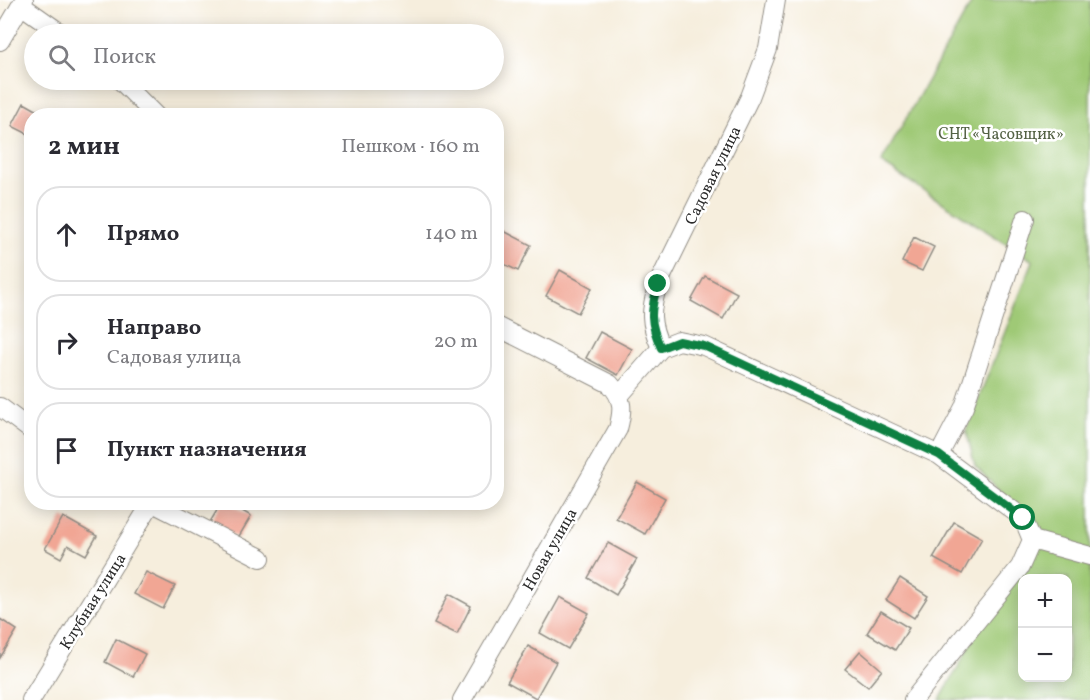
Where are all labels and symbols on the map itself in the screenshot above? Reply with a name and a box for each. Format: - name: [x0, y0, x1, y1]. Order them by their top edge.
- street label: Садовая улица: [680, 123, 747, 229]
- park label: СНТ «Часовщик»: [938, 124, 1064, 146]
- route end: [644, 270, 670, 296]
- route start: [1009, 504, 1035, 530]
- street label: Новая улица: [518, 505, 583, 595]
- street label: Клубная улица: [55, 550, 132, 654]

